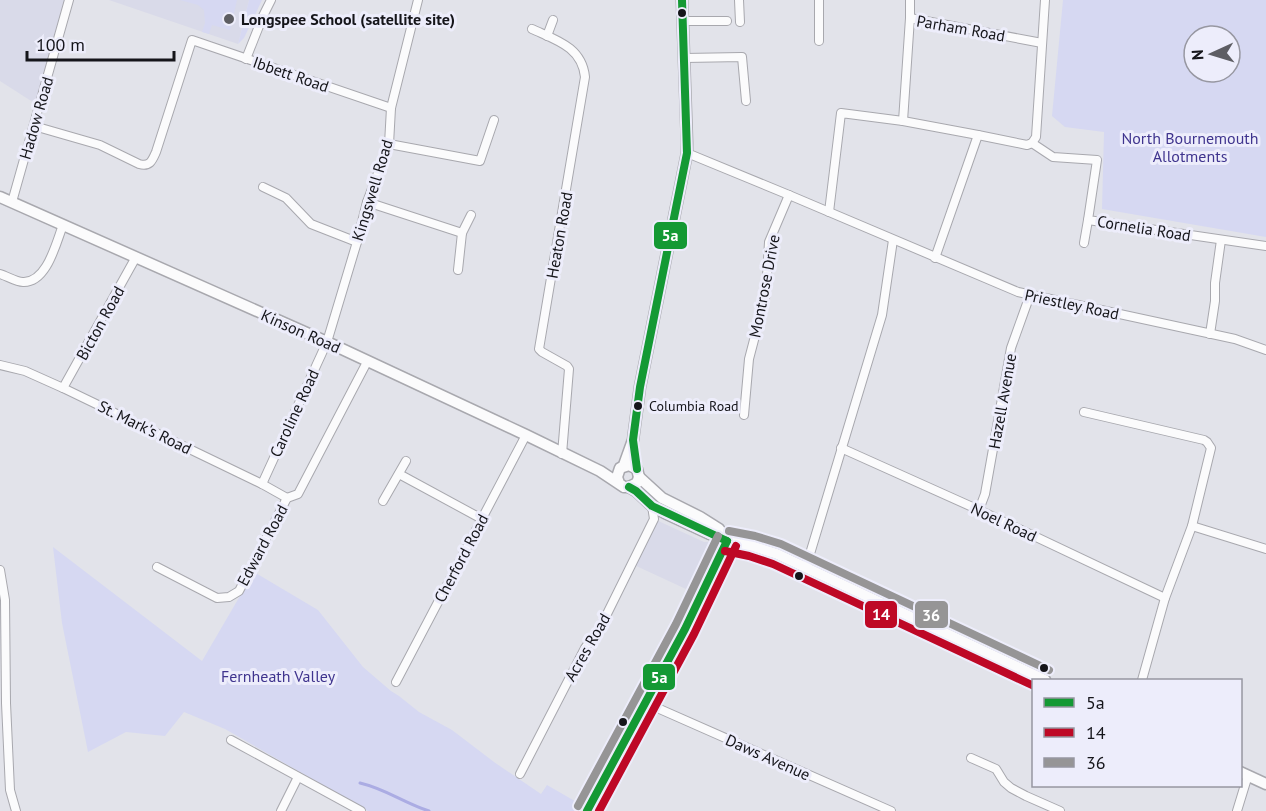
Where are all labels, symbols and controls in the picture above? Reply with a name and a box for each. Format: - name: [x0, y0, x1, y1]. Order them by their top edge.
- unlabelled marker: [676, 7, 688, 19]
- place label: Longspee School (satellite site): [241, 9, 455, 29]
- street label: Parham Road: [915, 10, 1007, 46]
- marker: Longspee School (satellite site): [222, 12, 236, 26]
- scale bar: [27, 24, 174, 62]
- north arrow: [1182, 24, 1242, 84]
- text: 100 m: [36, 33, 85, 56]
- text: N: [1187, 49, 1207, 61]
- street label: Ibbett Road: [250, 52, 332, 96]
- street label: Hadow Road: [15, 74, 57, 162]
- park label: North Bournemouth Allotments: [1122, 128, 1258, 166]
- street label: Kingswell Road: [347, 137, 397, 243]
- street label: Heaton Road: [542, 190, 576, 280]
- street label: Cornelia Road: [1096, 211, 1192, 245]
- line badge: 5a: [653, 221, 688, 250]
- text: 5a: [661, 225, 679, 245]
- street label: Montrose Drive: [744, 233, 784, 339]
- street label: Bicton Road: [71, 282, 129, 364]
- street label: Priestley Road: [1023, 284, 1121, 324]
- street label: Kinson Road: [258, 305, 344, 357]
- street label: Hazell Avenue: [984, 352, 1020, 450]
- street label: Caroline Road: [265, 366, 323, 460]
- street label: St. Mark's Road: [95, 396, 195, 458]
- place label: Columbia Road: [649, 397, 739, 415]
- marker: Columbia Road: [632, 400, 644, 412]
- street label: Noel Road: [968, 498, 1040, 546]
- street label: Edward Road: [232, 501, 292, 589]
- street label: Cherford Road: [429, 510, 493, 606]
- unlabelled marker: [793, 570, 805, 582]
- line badge: 14: [864, 600, 898, 629]
- line badge: 36: [914, 600, 949, 629]
- text: 14: [872, 604, 890, 624]
- text: 36: [922, 605, 940, 625]
- street label: Acres Road: [560, 610, 614, 684]
- unlabelled marker: [1038, 662, 1050, 674]
- line badge: 5a: [642, 663, 676, 691]
- park label: Fernheath Valley: [221, 666, 336, 686]
- text: 5a: [650, 667, 668, 687]
- legend: [1032, 679, 1242, 787]
- text: 5a: [1086, 691, 1105, 714]
- unlabelled marker: [617, 716, 629, 728]
- text: 14: [1086, 721, 1106, 744]
- street label: Daws Avenue: [723, 729, 813, 785]
- text: 36: [1086, 751, 1106, 774]

